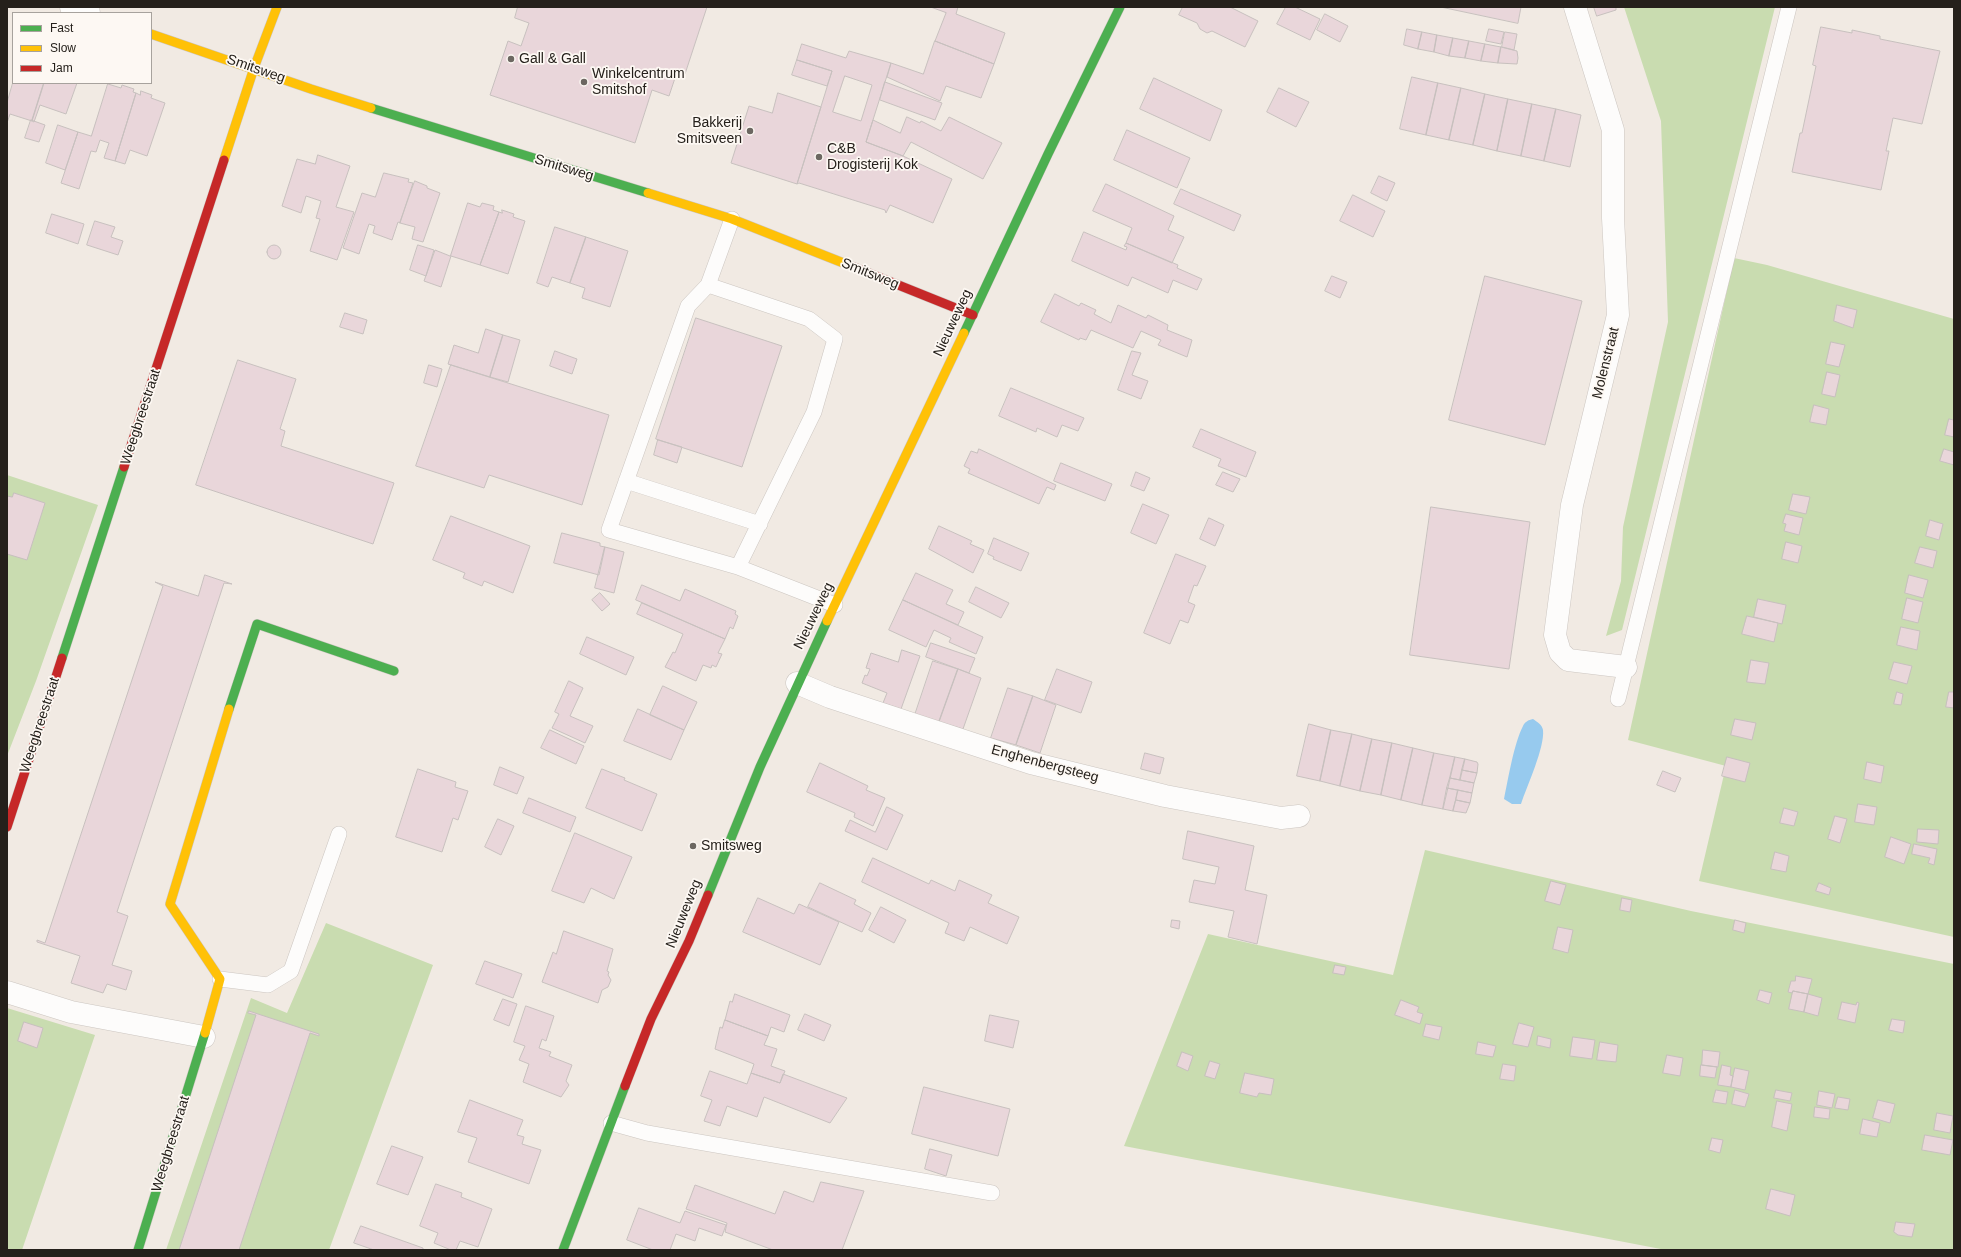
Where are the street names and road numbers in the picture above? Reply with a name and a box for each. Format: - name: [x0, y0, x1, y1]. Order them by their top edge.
- street label: Smitsweg: [225, 51, 287, 87]
- street label: Smitsweg: [533, 151, 595, 185]
- street label: Smitsweg: [839, 255, 901, 293]
- street label: Nieuweweg: [930, 287, 976, 359]
- street label: Molenstraat: [1589, 325, 1623, 401]
- street label: Weegbreestraat: [118, 367, 164, 467]
- street label: Nieuweweg: [791, 580, 837, 652]
- street label: Weegbreestraat: [17, 675, 63, 775]
- street label: Enghenbergsteeg: [989, 742, 1101, 786]
- street label: Nieuweweg: [663, 877, 705, 951]
- street label: Weegbreestraat: [148, 1094, 194, 1194]

